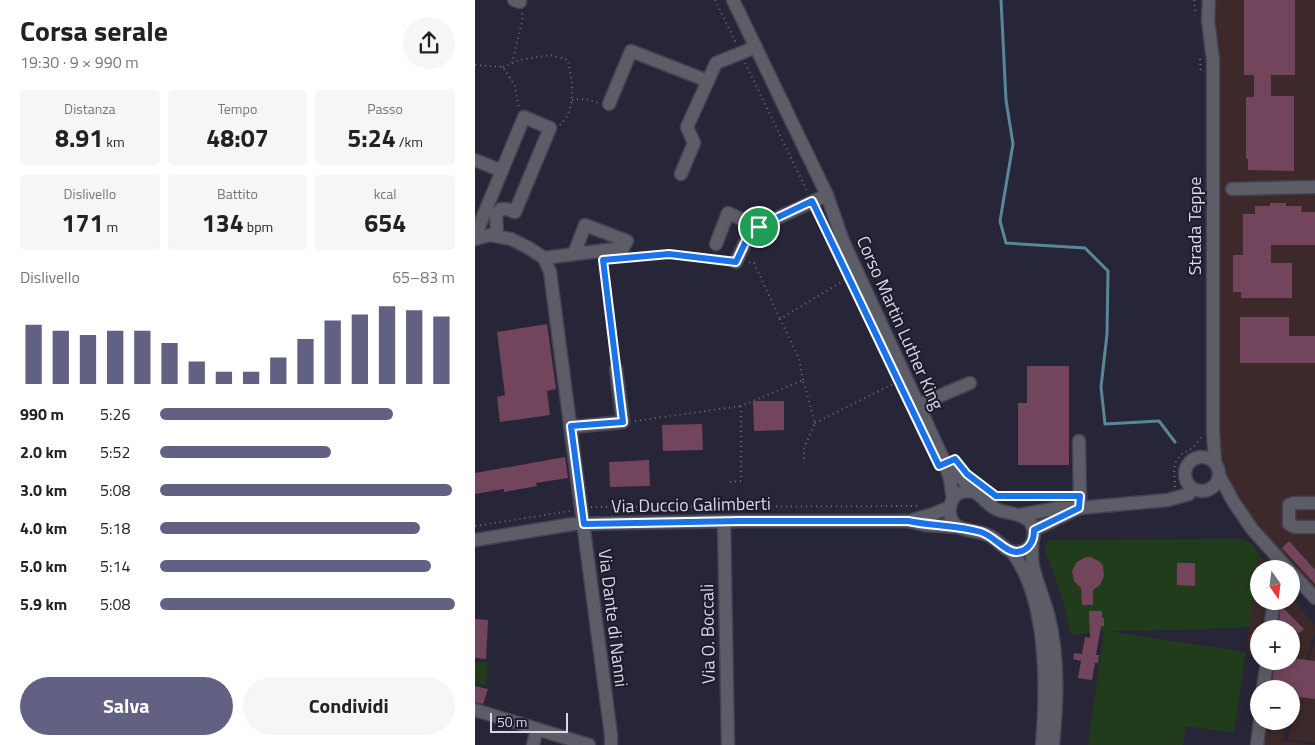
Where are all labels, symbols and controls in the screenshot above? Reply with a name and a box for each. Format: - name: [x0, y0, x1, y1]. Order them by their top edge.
- text: Corsa serale: [20, 9, 168, 52]
- button: share: [403, 17, 455, 69]
- text: 19:30 · 9 × 990 m: [20, 50, 139, 74]
- text: Distanza: [64, 98, 116, 119]
- text: Tempo: [218, 98, 257, 119]
- text: Passo: [367, 98, 403, 119]
- text: 8.91: [55, 119, 103, 157]
- text: 48:07: [206, 119, 269, 157]
- text: 5:24: [347, 119, 396, 157]
- text: km: [103, 131, 125, 152]
- text: /km: [396, 131, 423, 152]
- street label: Strada Teppe: [1181, 177, 1208, 275]
- text: Dislivello: [64, 183, 116, 204]
- text: Battito: [217, 183, 258, 204]
- text: kcal: [374, 183, 397, 204]
- text: 171: [61, 204, 103, 242]
- text: 134: [202, 204, 244, 242]
- text: 654: [364, 204, 406, 242]
- pin: [738, 206, 780, 248]
- icon: arrive: [745, 213, 773, 241]
- text: m: [103, 216, 118, 237]
- text: bpm: [244, 216, 273, 237]
- street label: Corso Martin Luther King: [850, 231, 951, 414]
- text: Dislivello: [20, 265, 80, 289]
- text: 65–83 m: [392, 265, 455, 289]
- text: 990 m: [20, 402, 64, 426]
- text: 5:26: [100, 402, 130, 426]
- text: 2.0 km: [20, 440, 67, 464]
- text: 5:52: [100, 440, 130, 464]
- text: 3.0 km: [20, 478, 67, 502]
- text: 5:08: [100, 478, 130, 502]
- street label: Via Duccio Galimberti: [611, 490, 771, 519]
- text: 4.0 km: [20, 516, 67, 540]
- text: 5:18: [100, 516, 130, 540]
- street label: Via Dante di Nanni: [592, 547, 635, 689]
- text: 5.0 km: [20, 554, 67, 578]
- text: 5:14: [100, 554, 130, 578]
- north arrow: [1250, 560, 1300, 610]
- map controls: [1250, 560, 1300, 730]
- street label: Via O. Boccali: [693, 584, 722, 684]
- text: 5.9 km: [20, 592, 67, 616]
- text: 5:08: [100, 592, 130, 616]
- button: +: [1250, 620, 1300, 670]
- button: Salva: [20, 677, 233, 735]
- button: Condividi: [243, 677, 455, 735]
- button: −: [1250, 680, 1300, 730]
- scale bar: [490, 710, 567, 733]
- text: 50 m: [497, 711, 527, 732]

